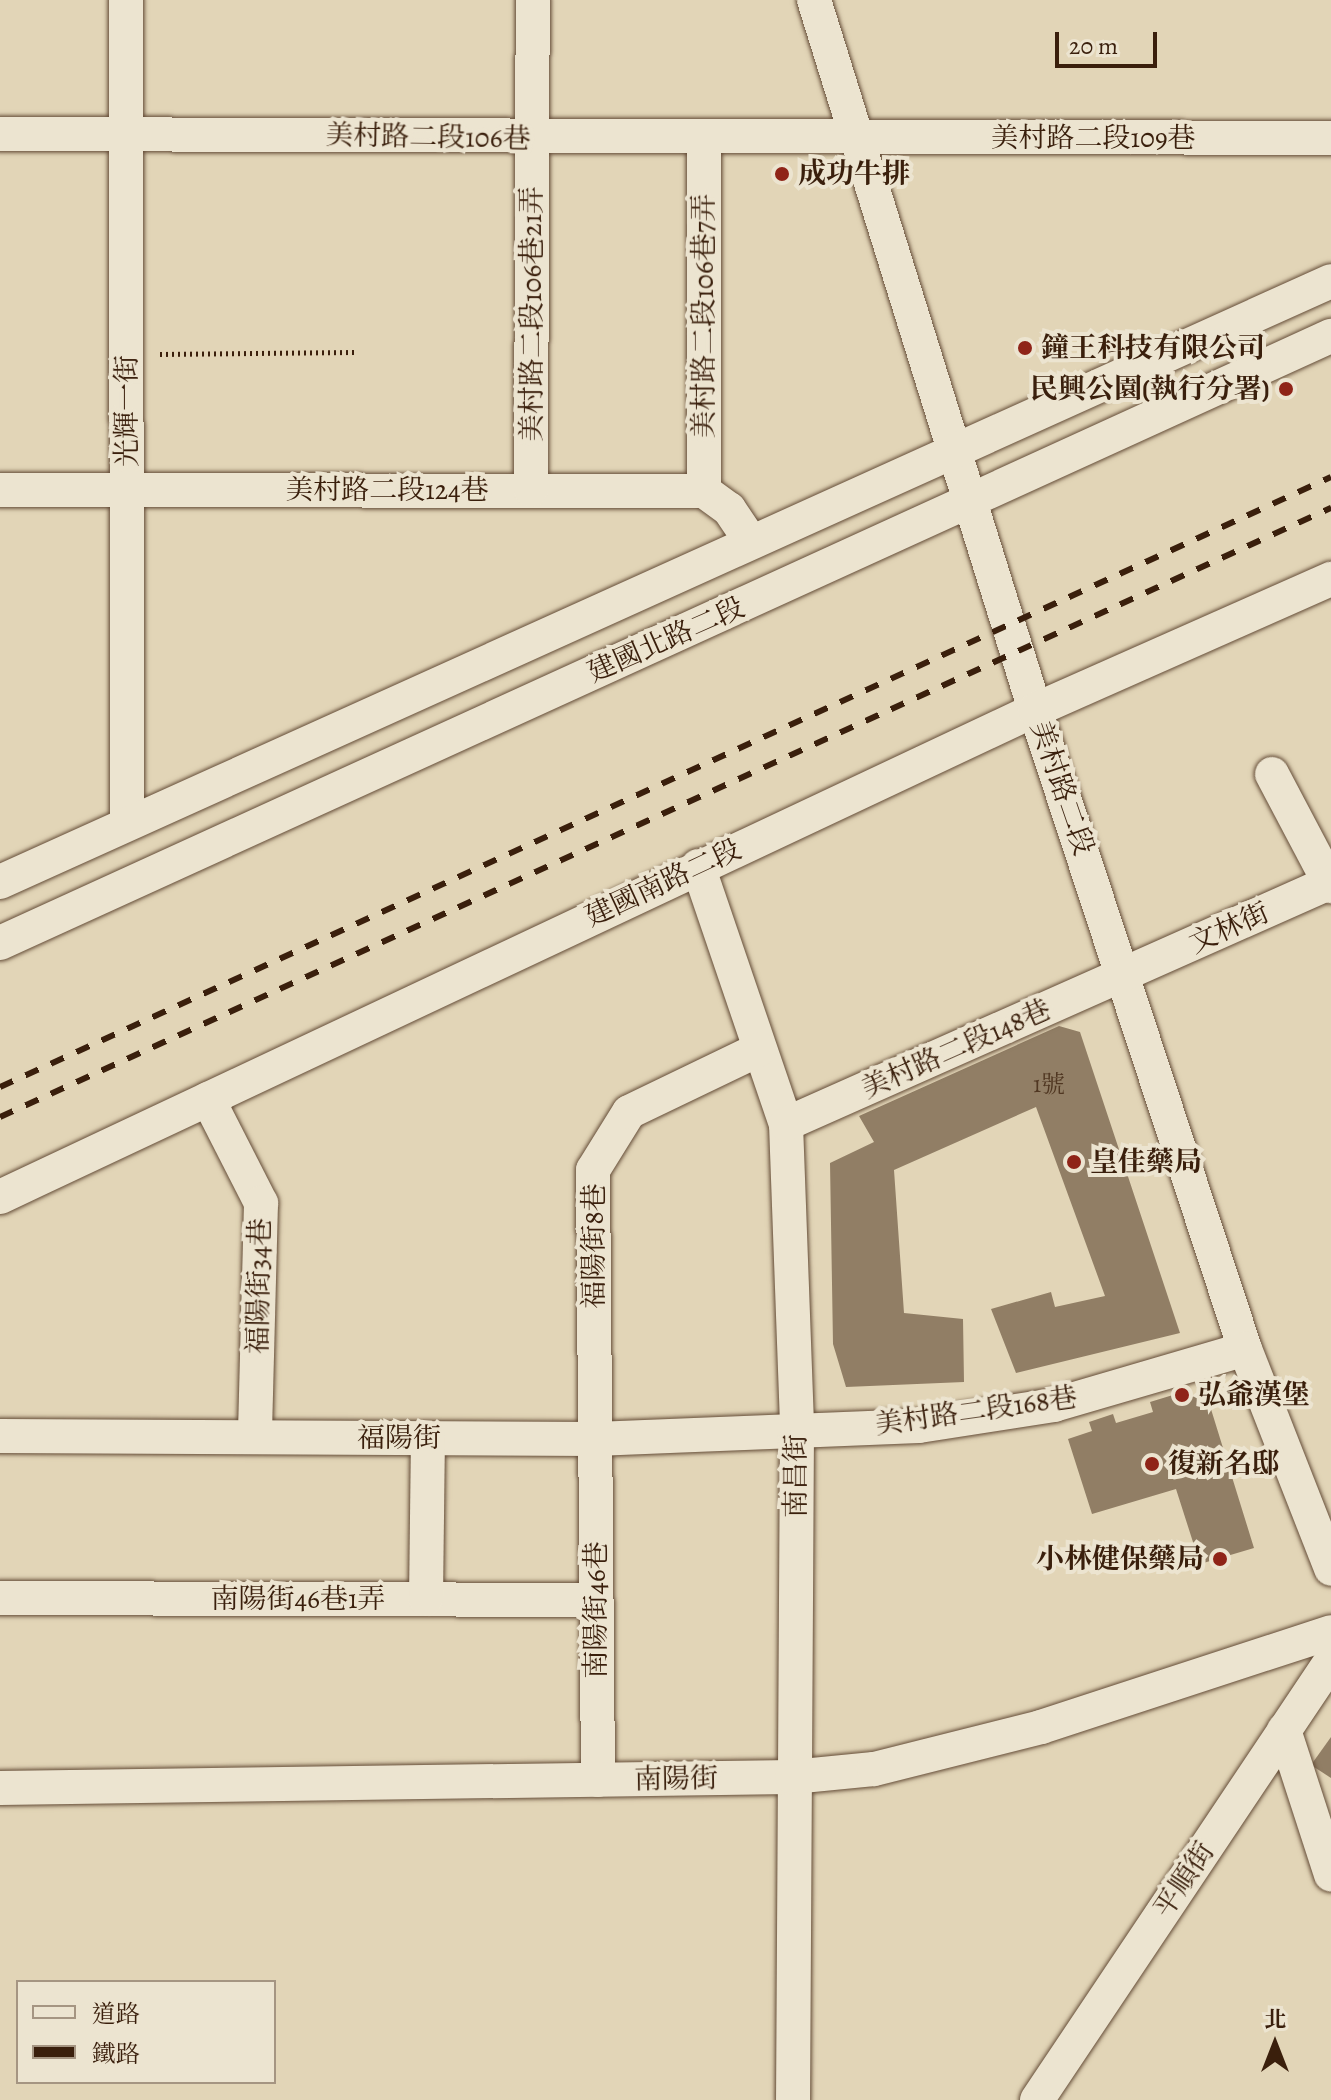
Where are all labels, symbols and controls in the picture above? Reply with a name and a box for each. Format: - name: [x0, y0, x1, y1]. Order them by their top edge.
- scale bar: [1059, 16, 1161, 66]
- text: 20 m: [1069, 30, 1118, 62]
- street label: 美村路二段106巷: [325, 118, 531, 156]
- street label: 美村路二段109巷: [990, 121, 1196, 155]
- place label: 成功牛排: [798, 157, 910, 191]
- marker: 成功牛排: [773, 165, 791, 183]
- street label: 美村路二段106巷21弄: [515, 186, 549, 442]
- street label: 美村路二段106巷7弄: [687, 193, 721, 439]
- place label: 鐘王科技有限公司: [1041, 331, 1265, 365]
- marker: 鐘王科技有限公司: [1016, 339, 1034, 357]
- street label: 光輝一街: [110, 355, 144, 467]
- place label: 民興公園(執行分署): [1030, 372, 1270, 406]
- marker: 民興公園(執行分署): [1277, 380, 1295, 398]
- street label: 美村路二段124巷: [285, 473, 489, 507]
- street label: 建國北路二段: [582, 590, 750, 690]
- street label: 美村路二段: [1023, 716, 1101, 860]
- street label: 建國南路二段: [580, 832, 746, 934]
- street label: 文林街: [1184, 896, 1274, 960]
- street label: 美村路二段148巷: [856, 992, 1056, 1106]
- house number: 1號: [1033, 1071, 1065, 1099]
- place label: 皇佳藥局: [1090, 1145, 1202, 1179]
- marker: 皇佳藥局: [1065, 1153, 1083, 1171]
- street label: 福陽街8巷: [577, 1183, 611, 1309]
- street label: 福陽街34巷: [241, 1218, 277, 1354]
- place label: 弘爺漢堡: [1198, 1378, 1310, 1412]
- street label: 美村路二段168巷: [873, 1380, 1079, 1442]
- marker: 弘爺漢堡: [1173, 1386, 1191, 1404]
- street label: 福陽街: [357, 1421, 441, 1455]
- street label: 南昌街: [779, 1434, 813, 1518]
- place label: 復新名邸: [1168, 1447, 1280, 1481]
- marker: 復新名邸: [1143, 1455, 1161, 1473]
- street label: 南陽街46巷: [579, 1541, 613, 1679]
- place label: 小林健保藥局: [1036, 1542, 1204, 1576]
- marker: 小林健保藥局: [1211, 1550, 1229, 1568]
- street label: 南陽街46巷1弄: [210, 1582, 386, 1616]
- street label: 南陽街: [634, 1761, 718, 1797]
- street label: 平順街: [1147, 1836, 1221, 1924]
- legend: [16, 1980, 276, 2084]
- text: 道路: [92, 1998, 140, 2030]
- north arrow: [1235, 2004, 1315, 2084]
- text: 北: [1264, 2005, 1286, 2035]
- text: 鐵路: [92, 2038, 140, 2070]

